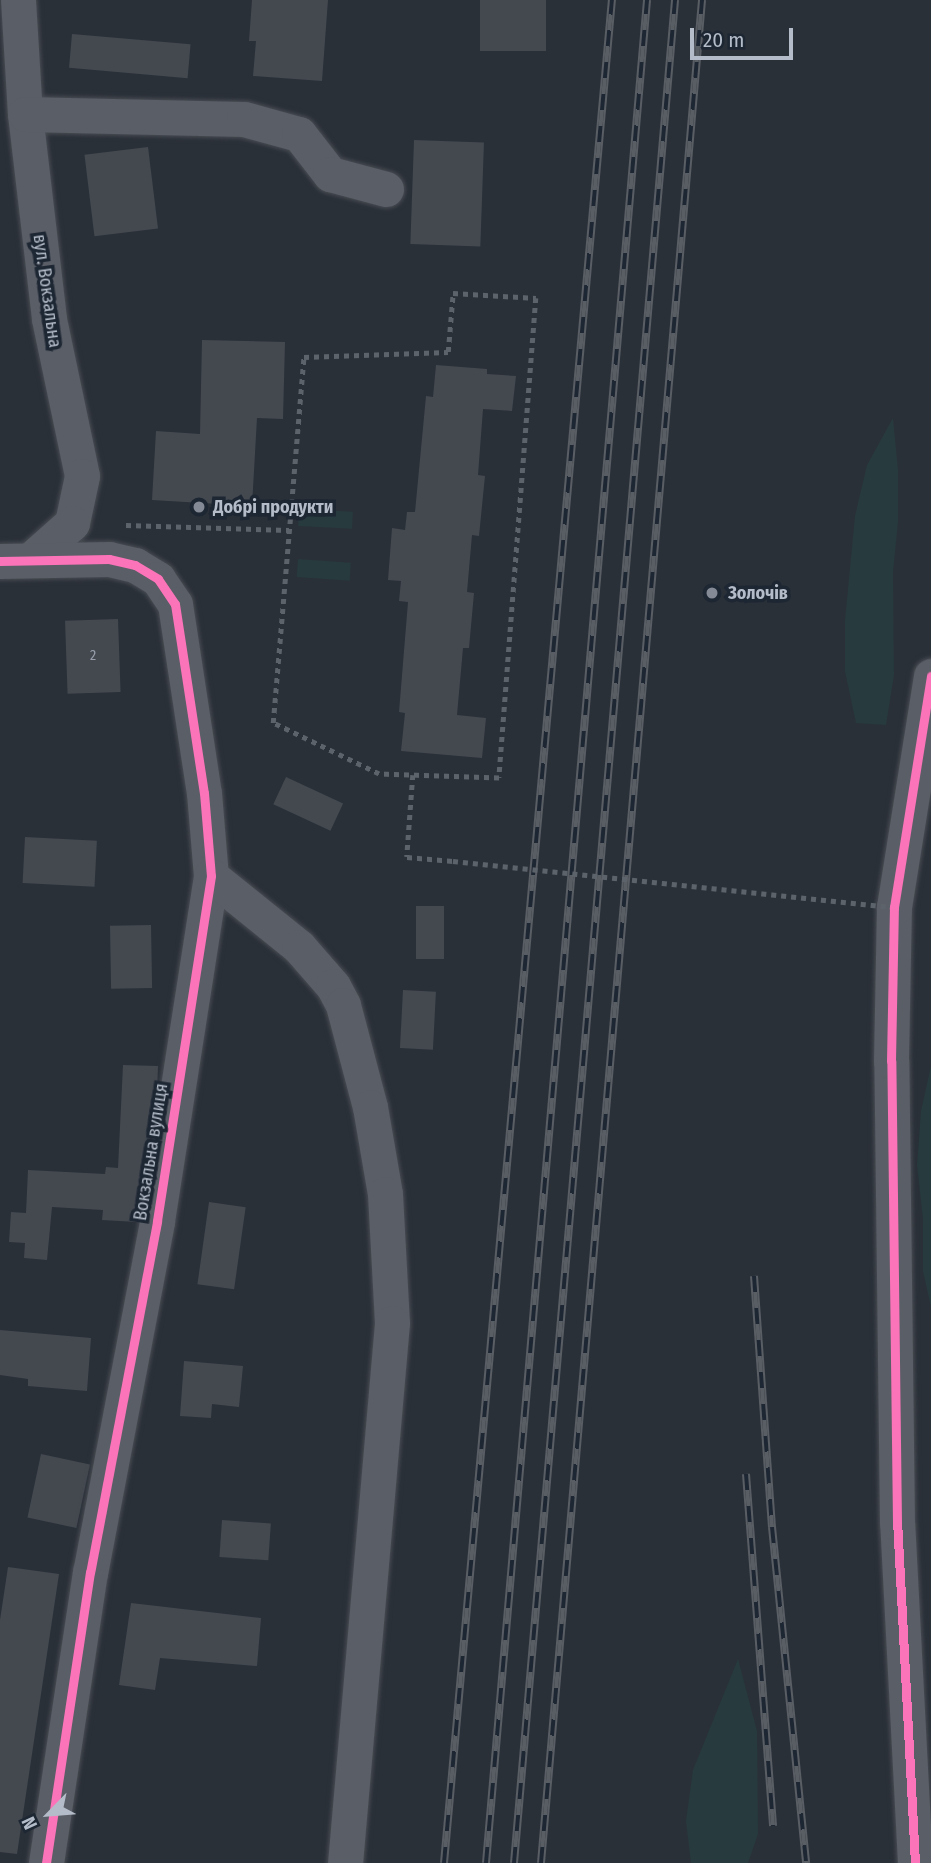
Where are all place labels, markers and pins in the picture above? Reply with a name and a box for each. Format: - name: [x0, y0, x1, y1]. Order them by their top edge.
- place label: Добрі продукти: [213, 496, 333, 518]
- marker: Добрі продукти: [191, 499, 207, 515]
- place label: Золочів: [728, 582, 788, 604]
- marker: Золочів: [702, 583, 722, 603]

